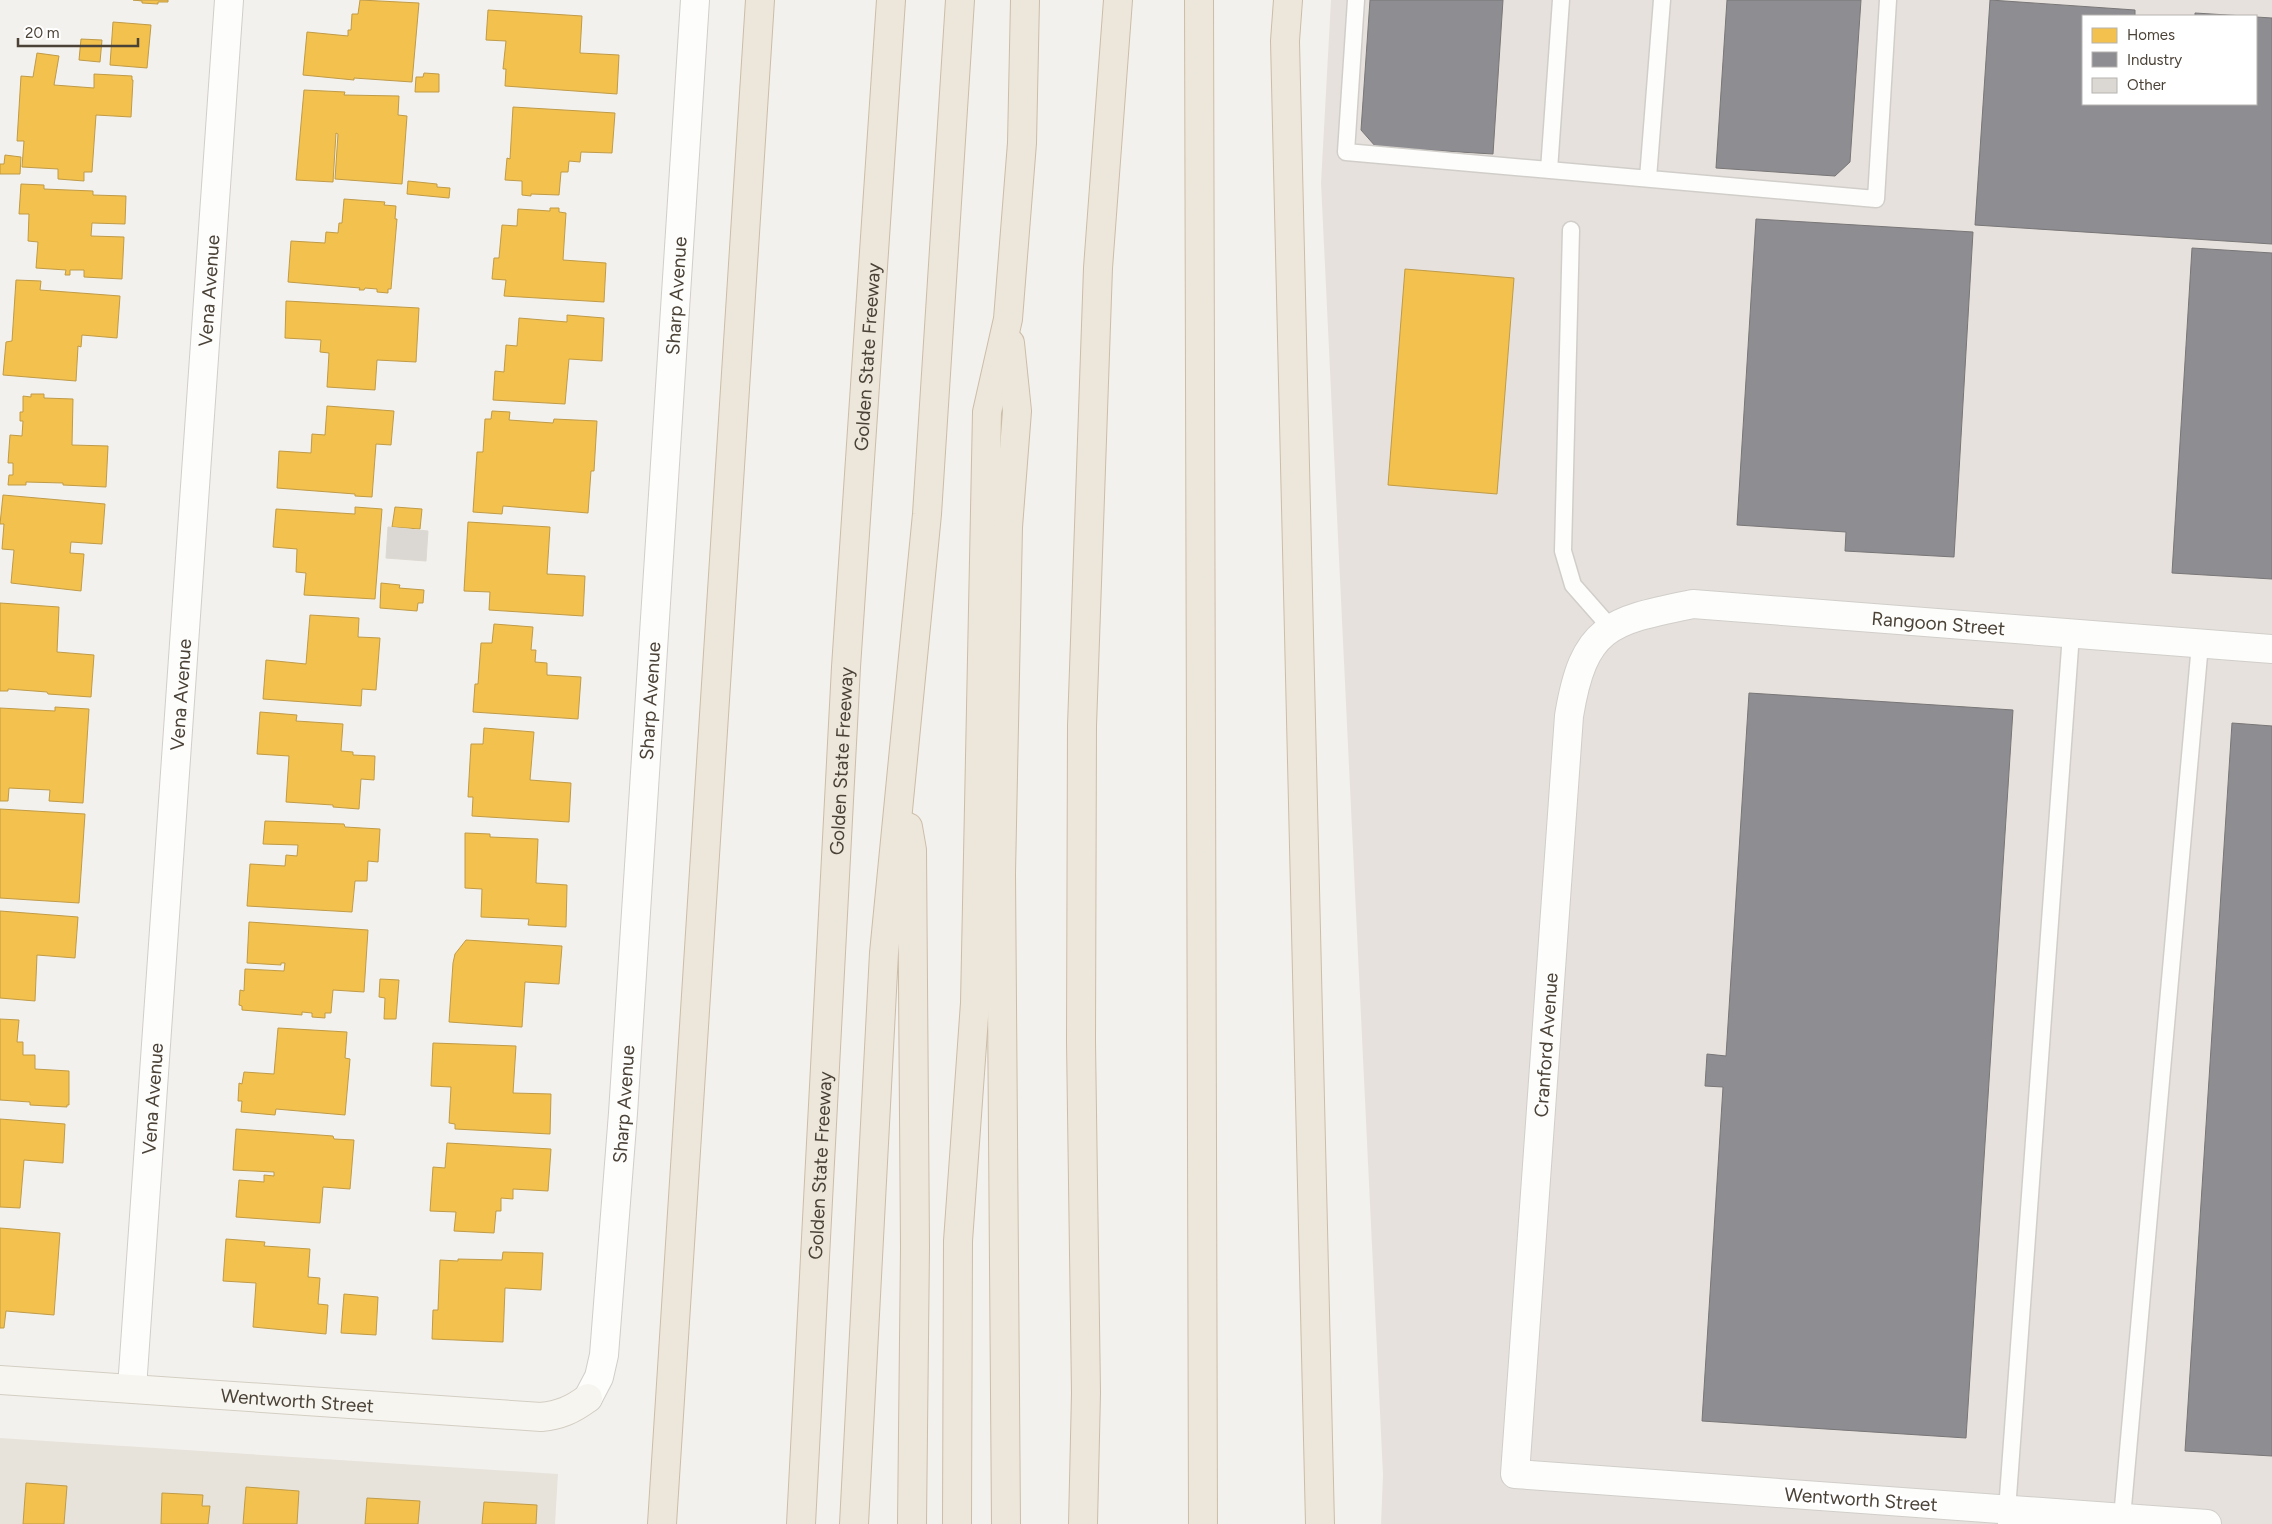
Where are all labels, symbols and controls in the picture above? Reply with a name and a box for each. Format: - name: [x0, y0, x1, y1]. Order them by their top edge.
- scale bar: [18, 15, 138, 47]
- legend: [2082, 15, 2257, 105]
- text: 20 m: [25, 24, 59, 42]
- text: Homes: [2127, 26, 2175, 44]
- text: Industry: [2127, 51, 2182, 69]
- text: Other: [2127, 76, 2166, 94]
- street label: Vena Avenue: [194, 234, 225, 347]
- street label: Sharp Avenue: [661, 236, 692, 356]
- street label: Golden State Freeway: [850, 262, 885, 452]
- street label: Rangoon Street: [1871, 607, 2006, 640]
- street label: Vena Avenue: [166, 638, 196, 751]
- street label: Sharp Avenue: [635, 641, 665, 761]
- street label: Golden State Freeway: [825, 666, 858, 856]
- street label: Cranford Avenue: [1529, 972, 1563, 1118]
- street label: Vena Avenue: [137, 1042, 168, 1155]
- street label: Sharp Avenue: [608, 1044, 639, 1164]
- street label: Golden State Freeway: [804, 1071, 837, 1260]
- street label: Wentworth Street: [220, 1384, 375, 1418]
- street label: Wentworth Street: [1784, 1483, 1938, 1516]

